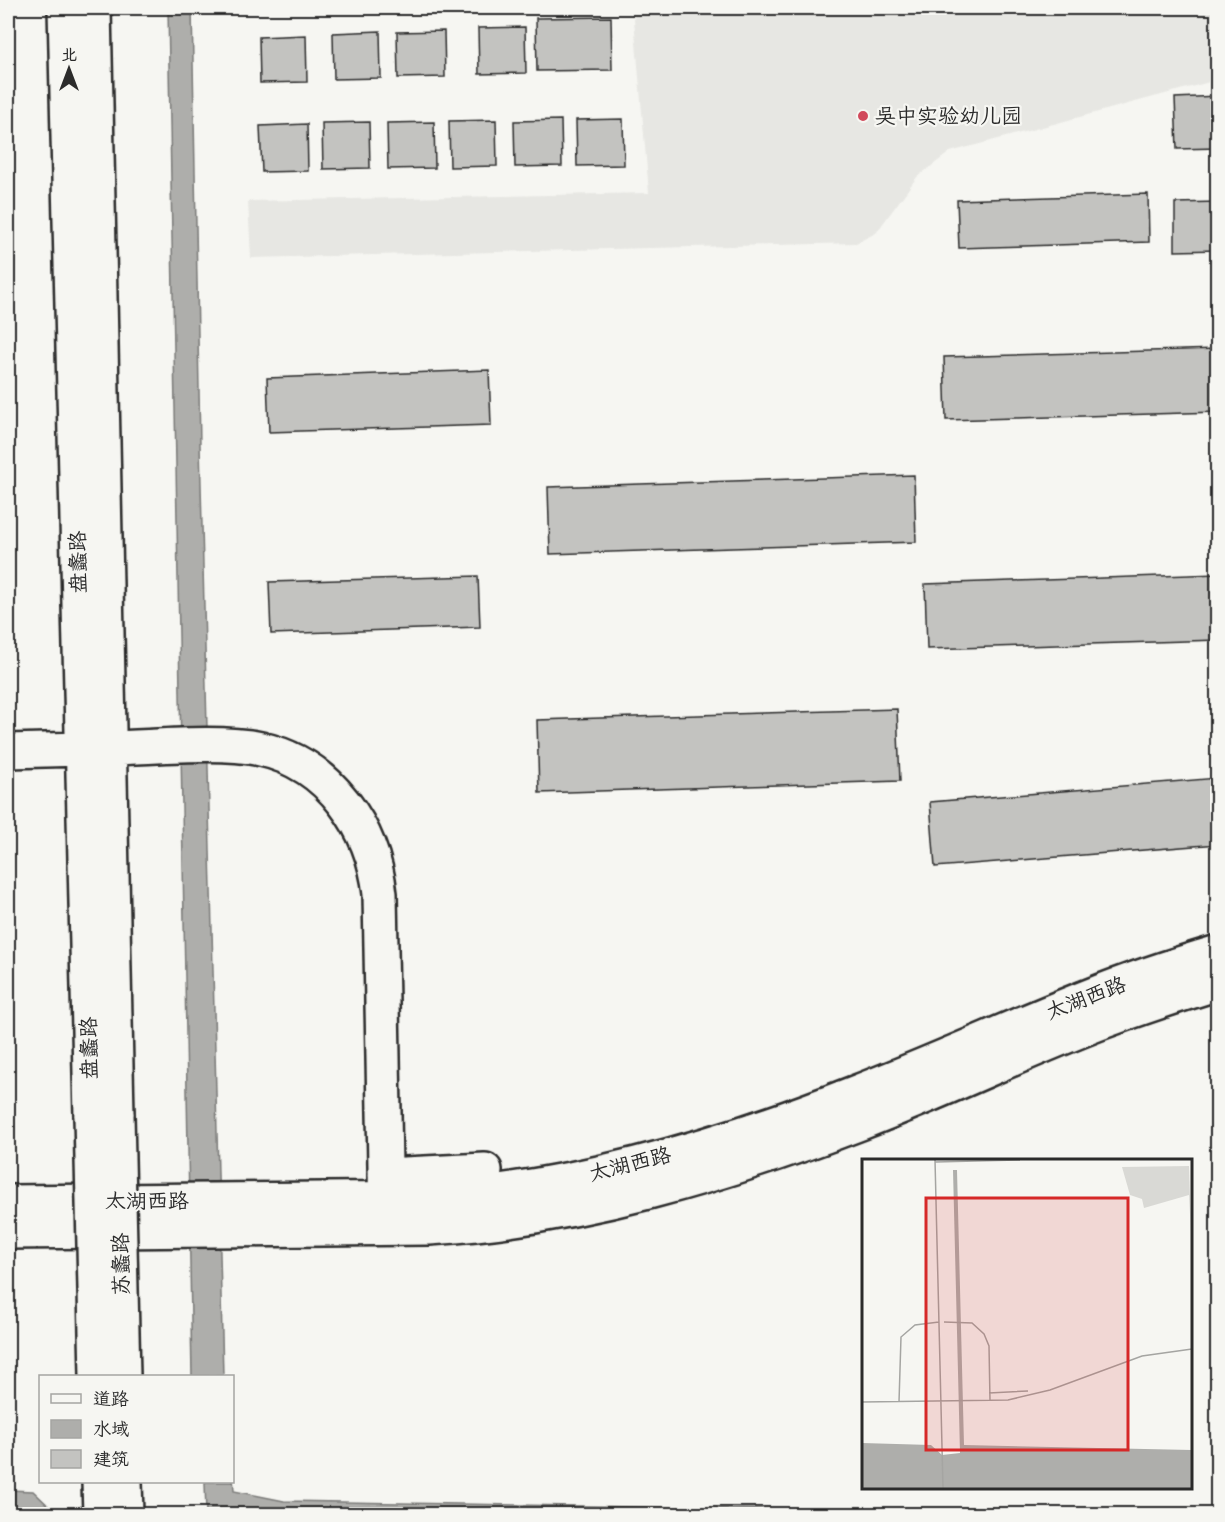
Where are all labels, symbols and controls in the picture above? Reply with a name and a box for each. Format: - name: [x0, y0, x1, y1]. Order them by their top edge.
- north arrow: [39, 39, 99, 99]
- text: 北: [61, 40, 77, 69]
- place label: 吴中实验幼儿园: [875, 97, 1022, 135]
- marker: 吴中实验幼儿园: [856, 109, 870, 123]
- street label: 盘蠡路: [58, 530, 98, 594]
- street label: 太湖西路: [1040, 965, 1132, 1031]
- street label: 盘蠡路: [69, 1016, 109, 1080]
- street label: 太湖西路: [585, 1135, 675, 1193]
- inset map: [862, 1159, 1192, 1489]
- street label: 太湖西路: [105, 1182, 189, 1220]
- street label: 苏蠡路: [101, 1232, 141, 1296]
- legend: [39, 1375, 234, 1483]
- text: 道路: [93, 1383, 129, 1415]
- text: 水域: [93, 1413, 129, 1445]
- text: 建筑: [93, 1443, 129, 1475]

